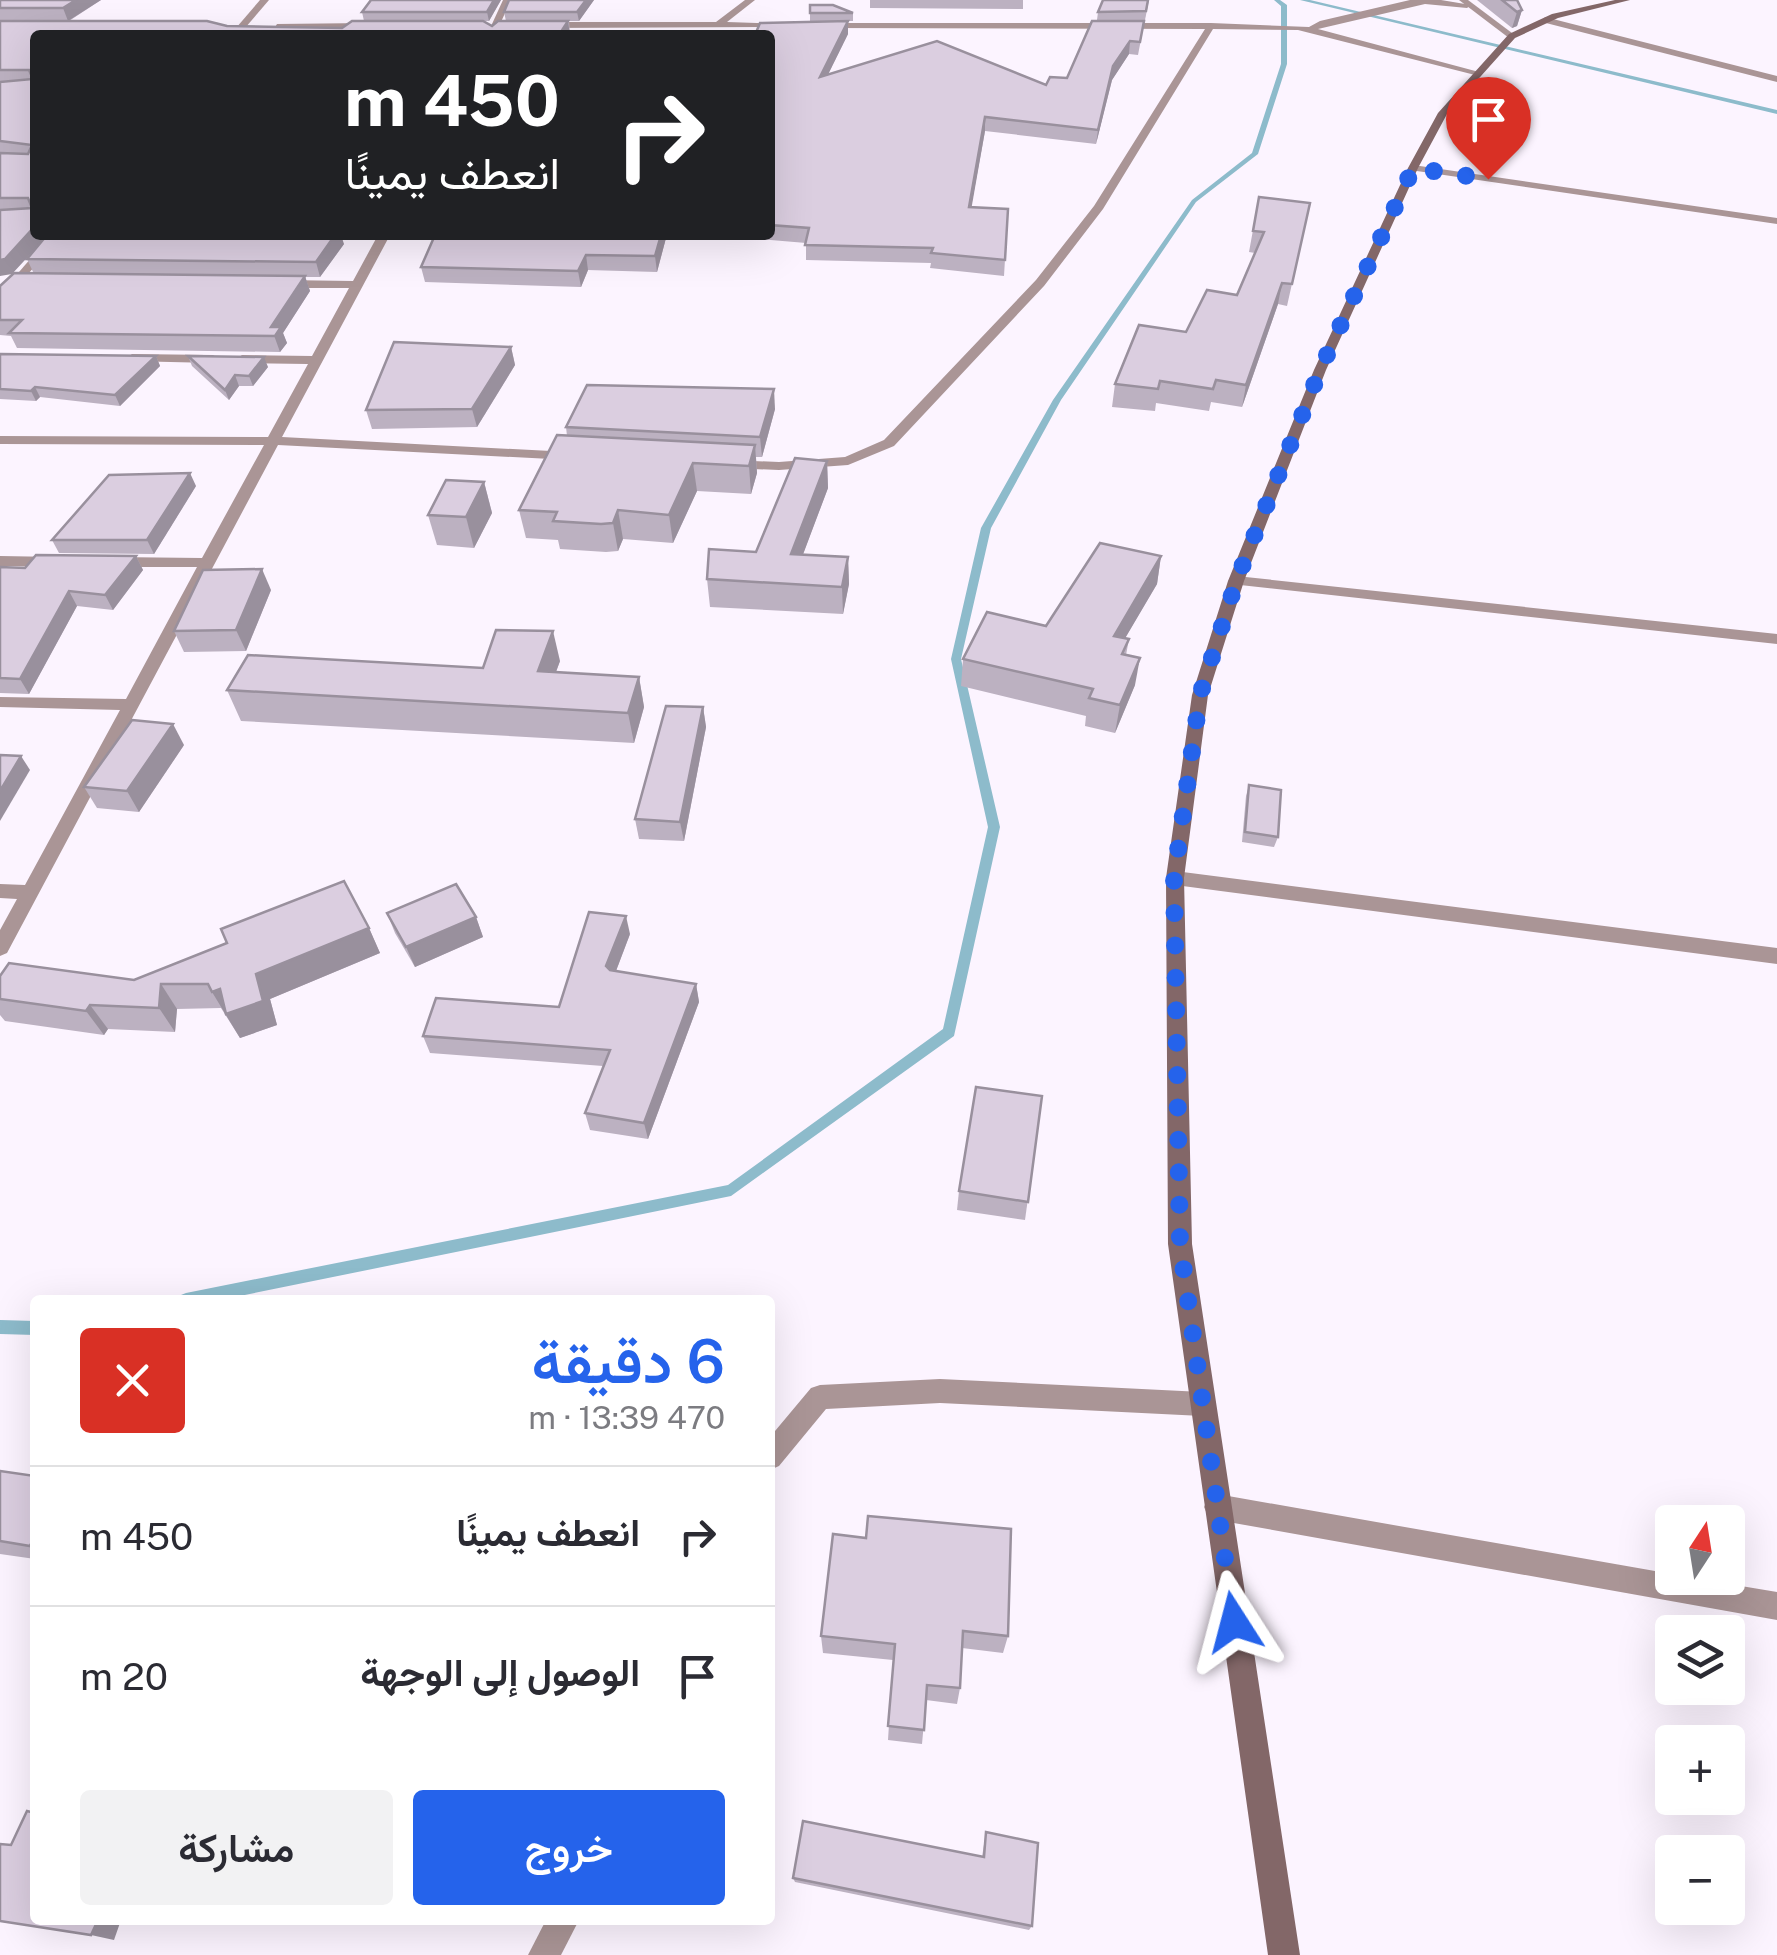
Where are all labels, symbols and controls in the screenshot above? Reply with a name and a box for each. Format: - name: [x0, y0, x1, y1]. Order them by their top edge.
- text: 450 m: [344, 59, 560, 142]
- icon: right: [595, 70, 725, 200]
- pin: [1446, 77, 1531, 180]
- icon: arrive: [1461, 92, 1516, 147]
- text: انعطف يمينًا: [345, 146, 560, 199]
- text: 6 دقيقة: [532, 1326, 725, 1397]
- button: close: [80, 1328, 185, 1433]
- text: 470 m · 13:39: [528, 1399, 725, 1436]
- north arrow: [1655, 1505, 1745, 1595]
- map controls: [1655, 1505, 1745, 1925]
- icon: right: [670, 1509, 725, 1564]
- text: انعطف يمينًا: [456, 1510, 640, 1555]
- text: 450 m: [80, 1514, 193, 1559]
- position arrow: [1182, 1570, 1286, 1674]
- button: layers: [1655, 1615, 1745, 1705]
- icon: arrive: [670, 1649, 725, 1704]
- text: الوصول إلى الوجهة: [360, 1650, 640, 1695]
- text: 20 m: [80, 1654, 168, 1699]
- button: +: [1655, 1725, 1745, 1815]
- button: مشاركة: [80, 1790, 393, 1905]
- button: خروج: [413, 1790, 725, 1905]
- button: −: [1655, 1835, 1745, 1925]

